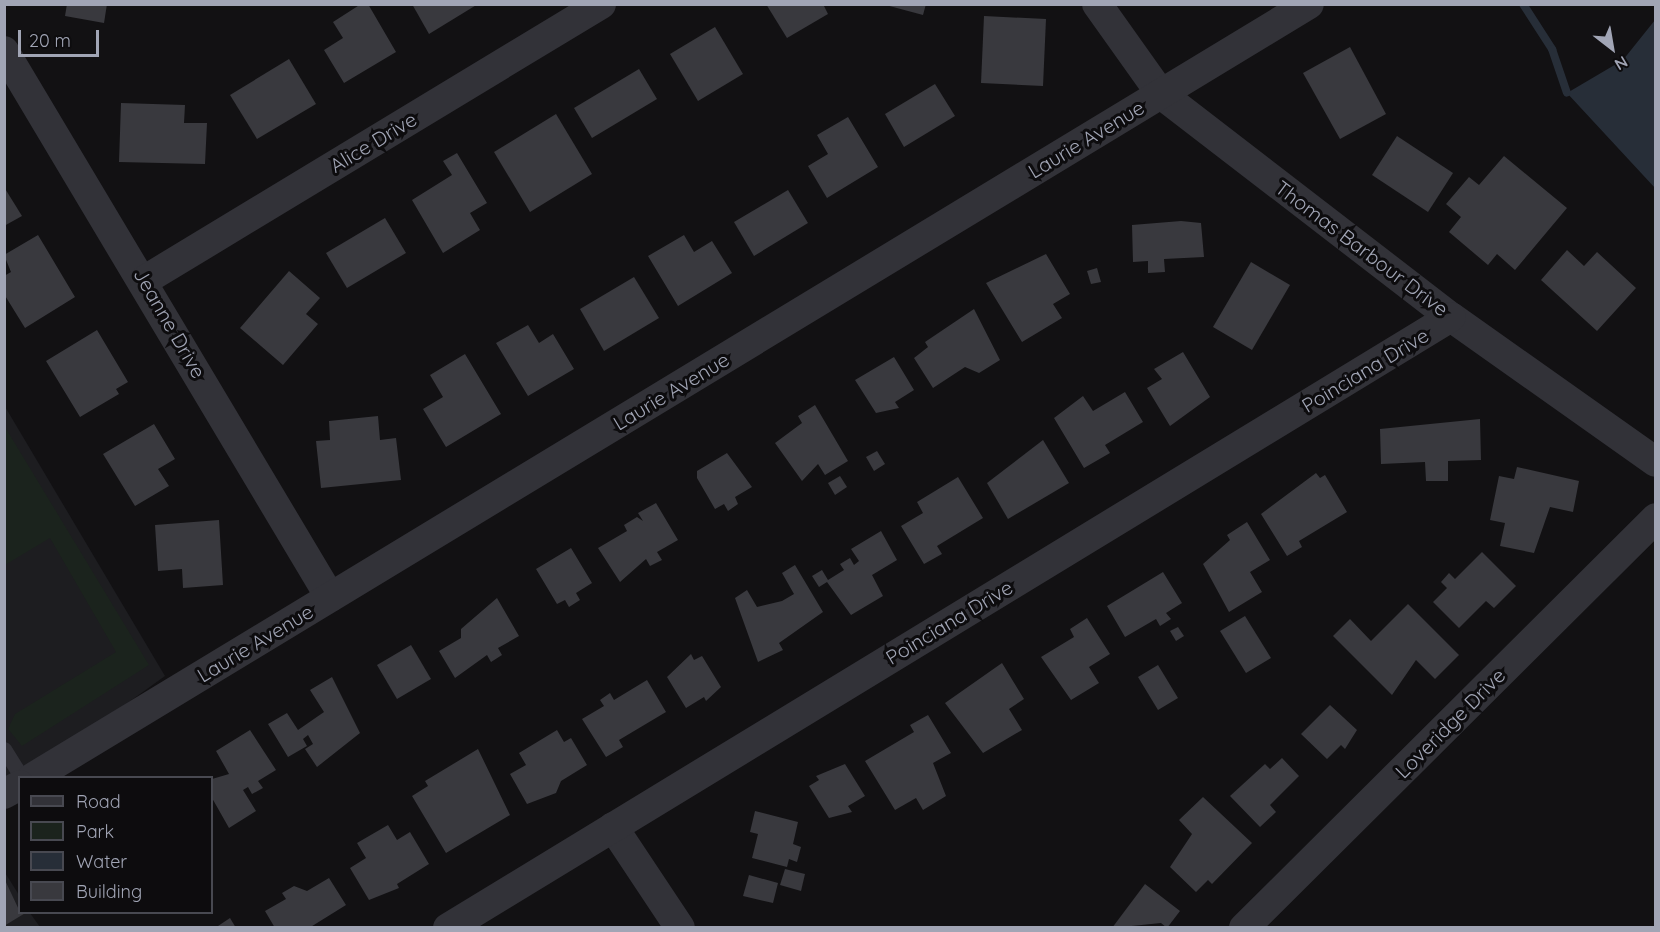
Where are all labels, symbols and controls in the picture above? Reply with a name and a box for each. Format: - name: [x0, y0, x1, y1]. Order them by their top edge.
- scale bar: [21, 18, 102, 56]
- north arrow: [1582, 18, 1642, 78]
- text: 20 m: [29, 29, 71, 52]
- text: N: [1611, 52, 1631, 75]
- street label: Laurie Avenue: [1024, 95, 1148, 183]
- street label: Alice Drive: [325, 107, 421, 177]
- street label: Thomas Barbour Drive: [1271, 175, 1453, 321]
- street label: Jeanne Drive: [129, 264, 211, 382]
- street label: Poinciana Drive: [1297, 323, 1433, 417]
- street label: Laurie Avenue: [609, 347, 733, 435]
- street label: Poinciana Drive: [881, 575, 1017, 669]
- street label: Laurie Avenue: [193, 599, 317, 687]
- street label: Loveridge Drive: [1390, 663, 1510, 783]
- legend: [18, 776, 213, 914]
- text: Road: [76, 790, 121, 813]
- text: Park: [76, 820, 114, 843]
- text: Water: [76, 850, 127, 873]
- text: Building: [76, 880, 142, 903]

